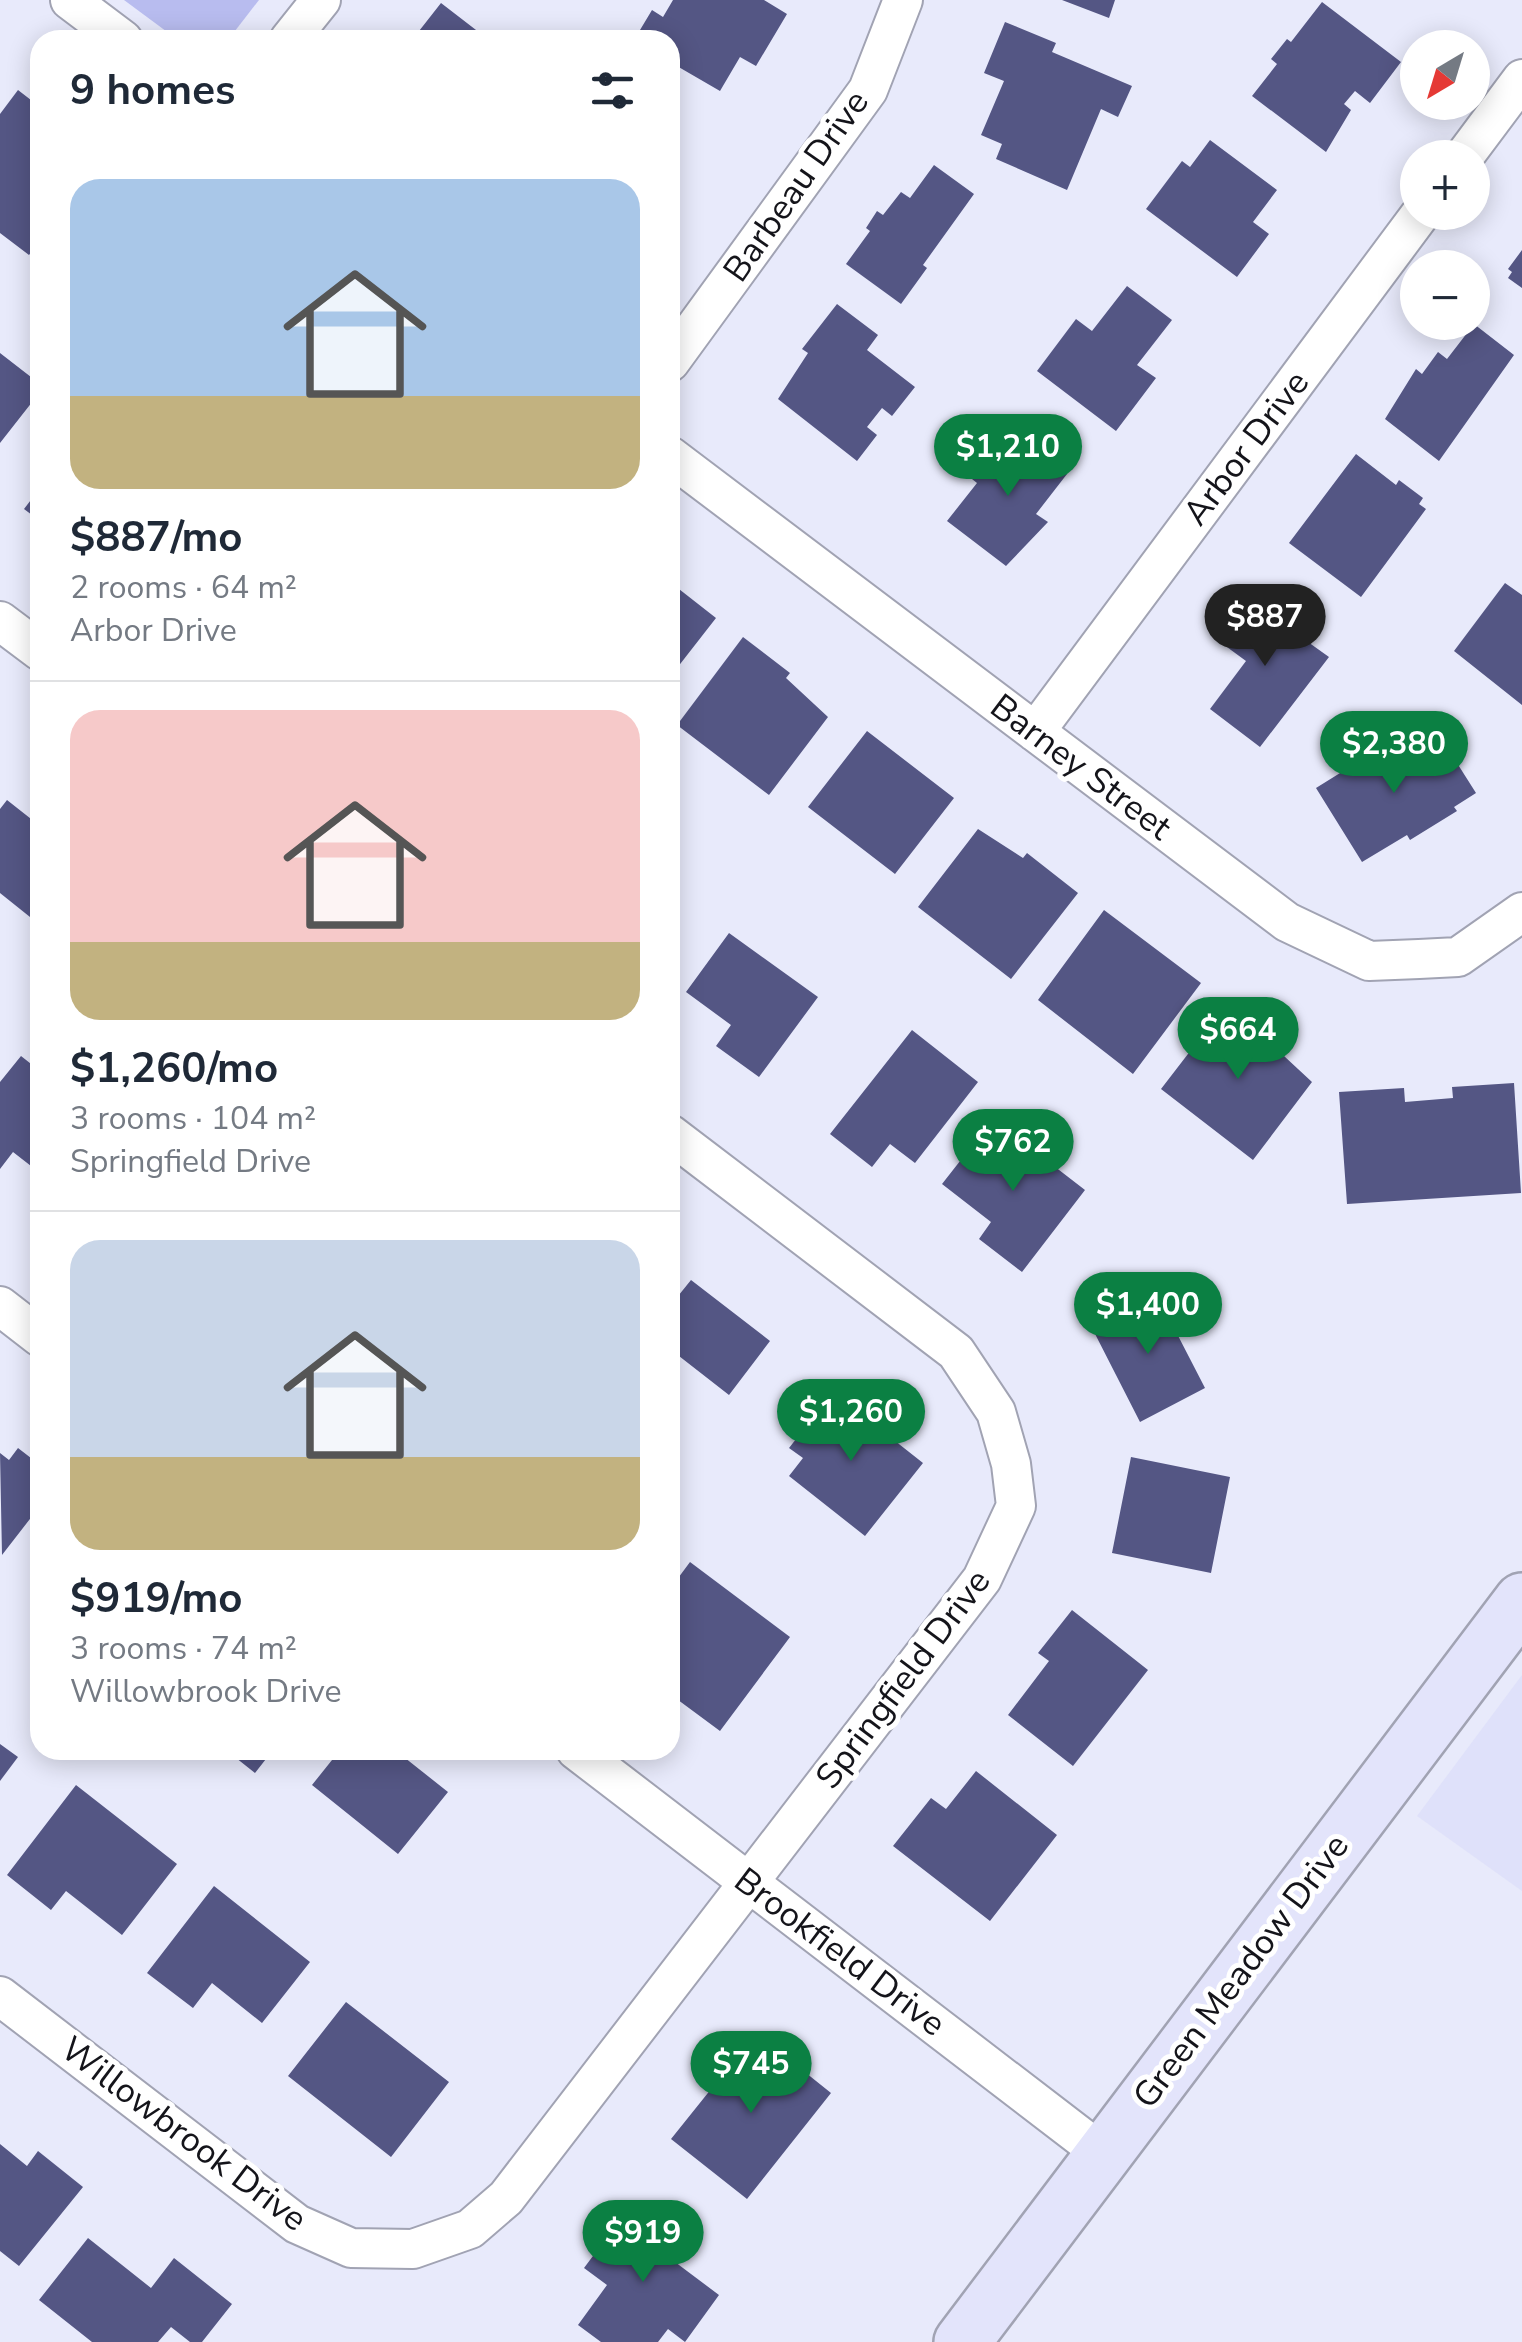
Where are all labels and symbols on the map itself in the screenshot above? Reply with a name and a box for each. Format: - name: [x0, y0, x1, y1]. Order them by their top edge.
- north arrow: [1400, 30, 1490, 120]
- street label: Barbeau Drive: [713, 81, 879, 291]
- street label: Arbor Drive: [1172, 361, 1320, 535]
- pin: $1,210: [927, 414, 1089, 499]
- pin: $887: [1206, 584, 1324, 669]
- street label: Barney Street: [981, 683, 1182, 851]
- pin: $2,380: [1313, 711, 1475, 796]
- pin: $664: [1179, 997, 1297, 1082]
- pin: $762: [954, 1109, 1072, 1194]
- pin: $1,400: [1067, 1272, 1229, 1357]
- pin: $1,260: [770, 1379, 932, 1464]
- street label: Springfield Drive: [805, 1560, 1001, 1798]
- street label: Green Meadow Drive: [1122, 1824, 1360, 2118]
- street label: Brookfield Drive: [725, 1857, 955, 2047]
- street label: Willowbrook Drive: [51, 2026, 317, 2242]
- pin: $745: [692, 2031, 810, 2116]
- pin: $919: [584, 2200, 702, 2285]

